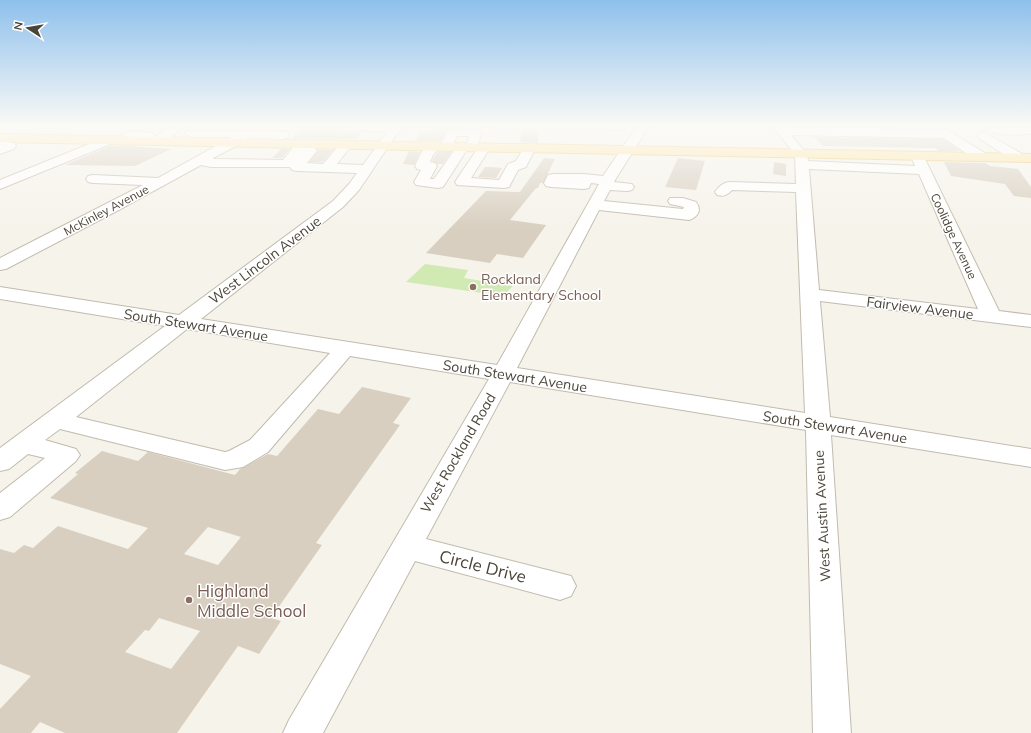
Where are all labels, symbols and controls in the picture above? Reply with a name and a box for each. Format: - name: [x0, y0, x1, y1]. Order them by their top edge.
- north arrow: [8, 8, 48, 48]
- text: N: [11, 20, 26, 31]
- street label: McKinley Avenue: [61, 181, 151, 239]
- street label: Coolidge Avenue: [928, 191, 980, 281]
- street label: West Lincoln Avenue: [205, 212, 325, 308]
- place label: Rockland Elementary School: [481, 270, 601, 304]
- marker: Rockland Elementary School: [468, 282, 478, 292]
- street label: Fairview Avenue: [865, 293, 975, 323]
- street label: South Stewart Avenue: [123, 305, 269, 345]
- street label: South Stewart Avenue: [442, 356, 588, 396]
- street label: West Rockland Road: [416, 390, 500, 516]
- street label: South Stewart Avenue: [762, 407, 908, 447]
- street label: West Austin Avenue: [810, 450, 834, 582]
- street label: Circle Drive: [437, 545, 529, 587]
- place label: Highland Middle School: [197, 580, 306, 621]
- marker: Highland Middle School: [184, 595, 194, 605]

